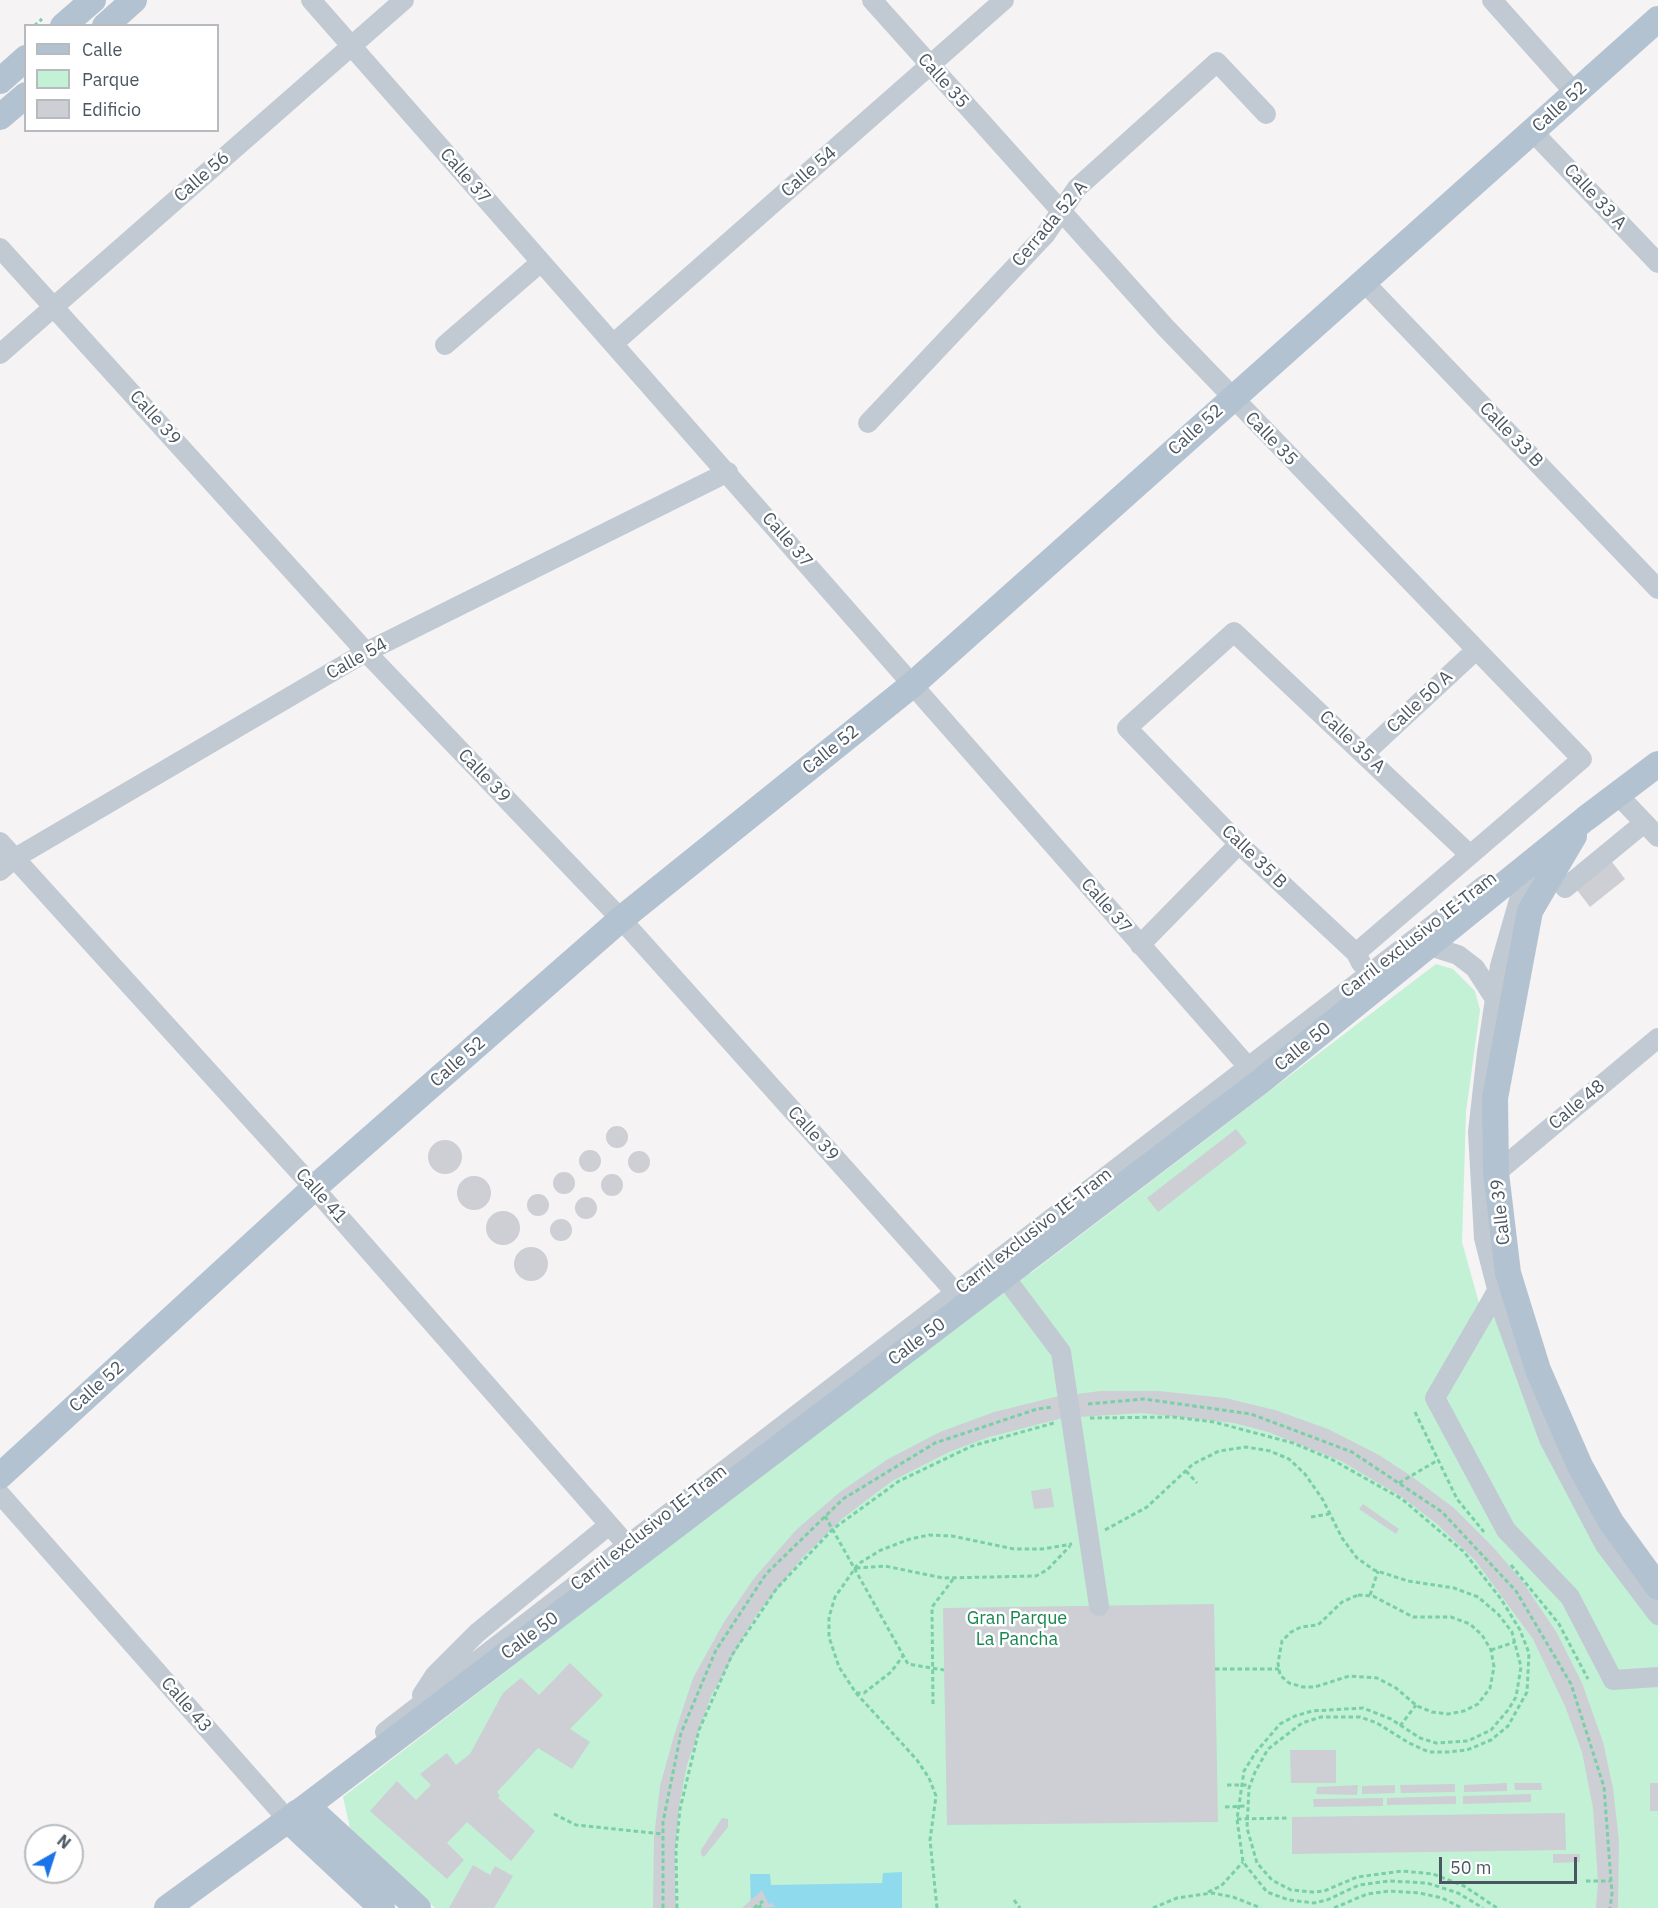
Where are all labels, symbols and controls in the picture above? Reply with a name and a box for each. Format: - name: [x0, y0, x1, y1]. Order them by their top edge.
- legend: [24, 24, 219, 132]
- text: Calle: [82, 38, 122, 61]
- street label: Calle 35: [913, 49, 973, 113]
- text: Parque: [82, 68, 139, 91]
- street label: Calle 52: [1528, 77, 1592, 137]
- text: Edificio: [82, 98, 141, 121]
- street label: Calle 54: [777, 142, 841, 202]
- street label: Calle 37: [435, 144, 495, 208]
- street label: Calle 56: [170, 147, 234, 207]
- street label: Calle 33 A: [1559, 160, 1631, 234]
- street label: Cerrada 52 A: [1008, 177, 1092, 271]
- street label: Calle 39: [125, 386, 185, 450]
- street label: Calle 33 B: [1475, 398, 1547, 472]
- street label: Calle 52: [1164, 400, 1228, 460]
- street label: Calle 35: [1240, 408, 1302, 470]
- street label: Calle 37: [757, 508, 817, 572]
- street label: Calle 54: [323, 634, 391, 684]
- street label: Calle 50 A: [1383, 666, 1457, 738]
- street label: Calle 35 A: [1315, 706, 1389, 778]
- street label: Calle 52: [798, 721, 864, 779]
- street label: Calle 39: [453, 745, 515, 807]
- street label: Calle 35 B: [1217, 821, 1291, 893]
- street label: Carril exclusivo IE-Tram: [1337, 867, 1501, 1003]
- street label: Calle 37: [1076, 874, 1136, 938]
- street label: Calle 50: [1270, 1018, 1336, 1076]
- street label: Calle 52: [426, 1032, 490, 1092]
- street label: Calle 48: [1545, 1075, 1609, 1135]
- street label: Calle 39: [783, 1102, 843, 1166]
- street label: Carril exclusivo IE-Tram: [952, 1163, 1116, 1299]
- street label: Calle 41: [291, 1164, 351, 1228]
- street label: Calle 39: [1487, 1178, 1515, 1246]
- street label: Calle 50: [884, 1313, 950, 1371]
- street label: Calle 52: [65, 1357, 129, 1417]
- street label: Carril exclusivo IE-Tram: [567, 1460, 731, 1596]
- street label: Calle 50: [497, 1607, 563, 1665]
- park label: Gran Parque La Pancha: [967, 1608, 1067, 1650]
- street label: Calle 43: [156, 1673, 216, 1737]
- north arrow: [24, 1824, 84, 1884]
- text: N: [53, 1830, 75, 1853]
- scale bar: [1442, 1845, 1580, 1883]
- text: 50 m: [1450, 1856, 1492, 1879]

